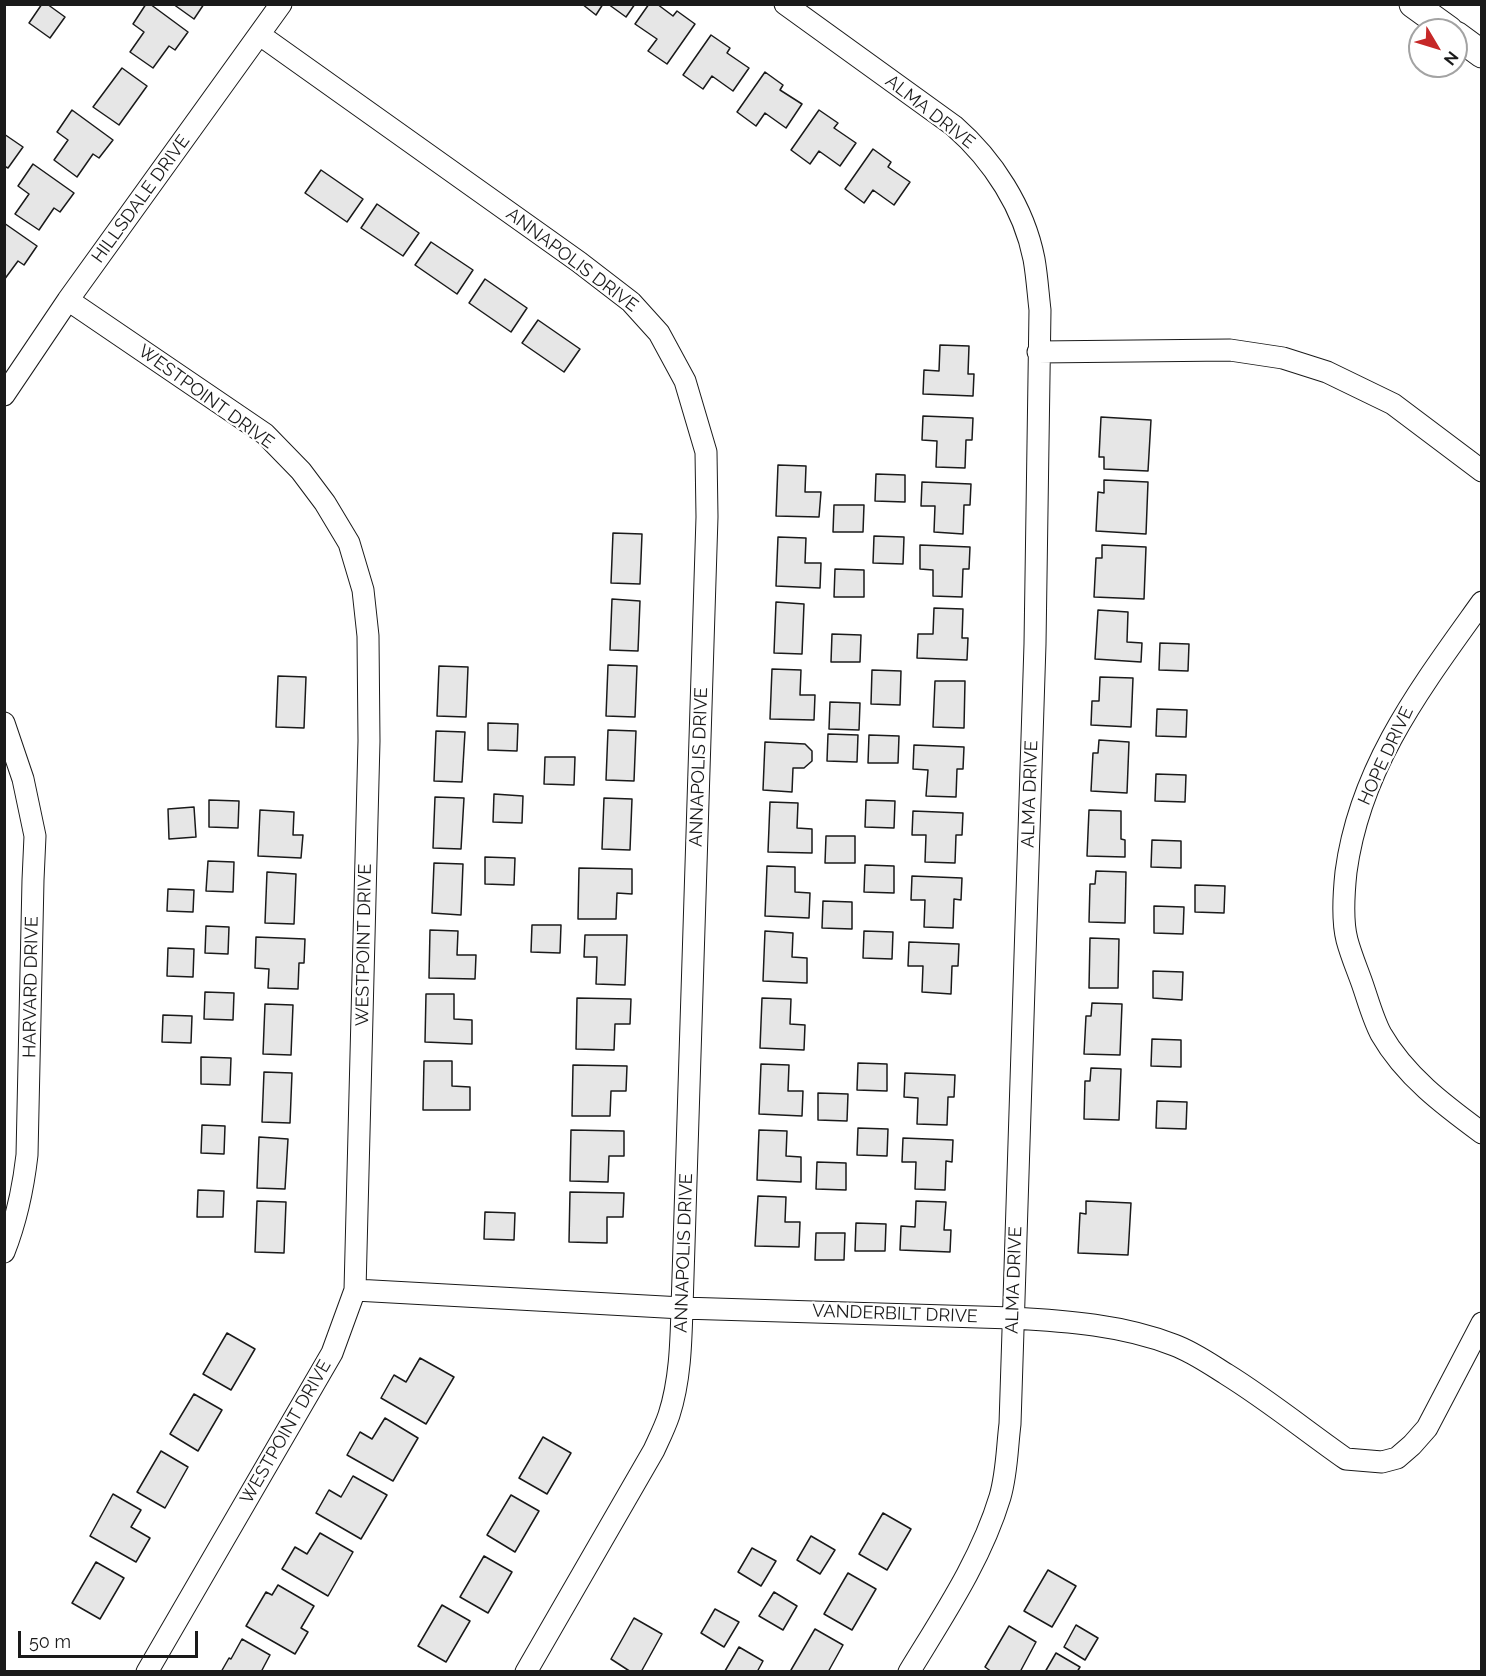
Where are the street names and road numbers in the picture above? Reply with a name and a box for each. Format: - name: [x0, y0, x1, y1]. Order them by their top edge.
- street label: ALMA DRIVE: [881, 70, 979, 154]
- street label: HILLSDALE DRIVE: [87, 131, 195, 267]
- street label: ANNAPOLIS DRIVE: [502, 203, 642, 317]
- street label: WESTPOINT DRIVE: [134, 341, 278, 453]
- street label: ANNAPOLIS DRIVE: [685, 687, 713, 847]
- street label: HOPE DRIVE: [1354, 703, 1418, 809]
- street label: ALMA DRIVE: [1017, 740, 1043, 848]
- street label: WESTPOINT DRIVE: [352, 864, 376, 1026]
- street label: HARVARD DRIVE: [19, 916, 43, 1058]
- street label: ANNAPOLIS DRIVE: [670, 1173, 698, 1333]
- street label: ALMA DRIVE: [1001, 1226, 1027, 1334]
- street label: VANDERBILT DRIVE: [812, 1300, 978, 1328]
- street label: WESTPOINT DRIVE: [236, 1356, 336, 1508]

